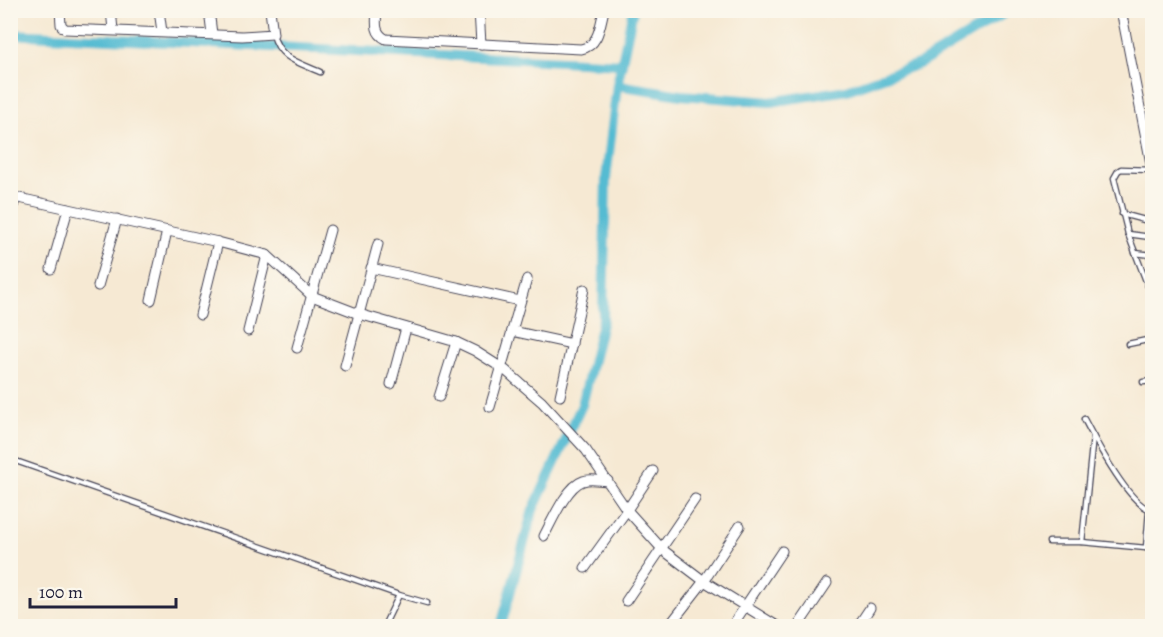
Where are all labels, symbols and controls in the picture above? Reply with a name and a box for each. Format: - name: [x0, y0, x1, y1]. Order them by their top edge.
- scale bar: [30, 571, 176, 609]
- text: 100 m: [39, 580, 83, 604]

